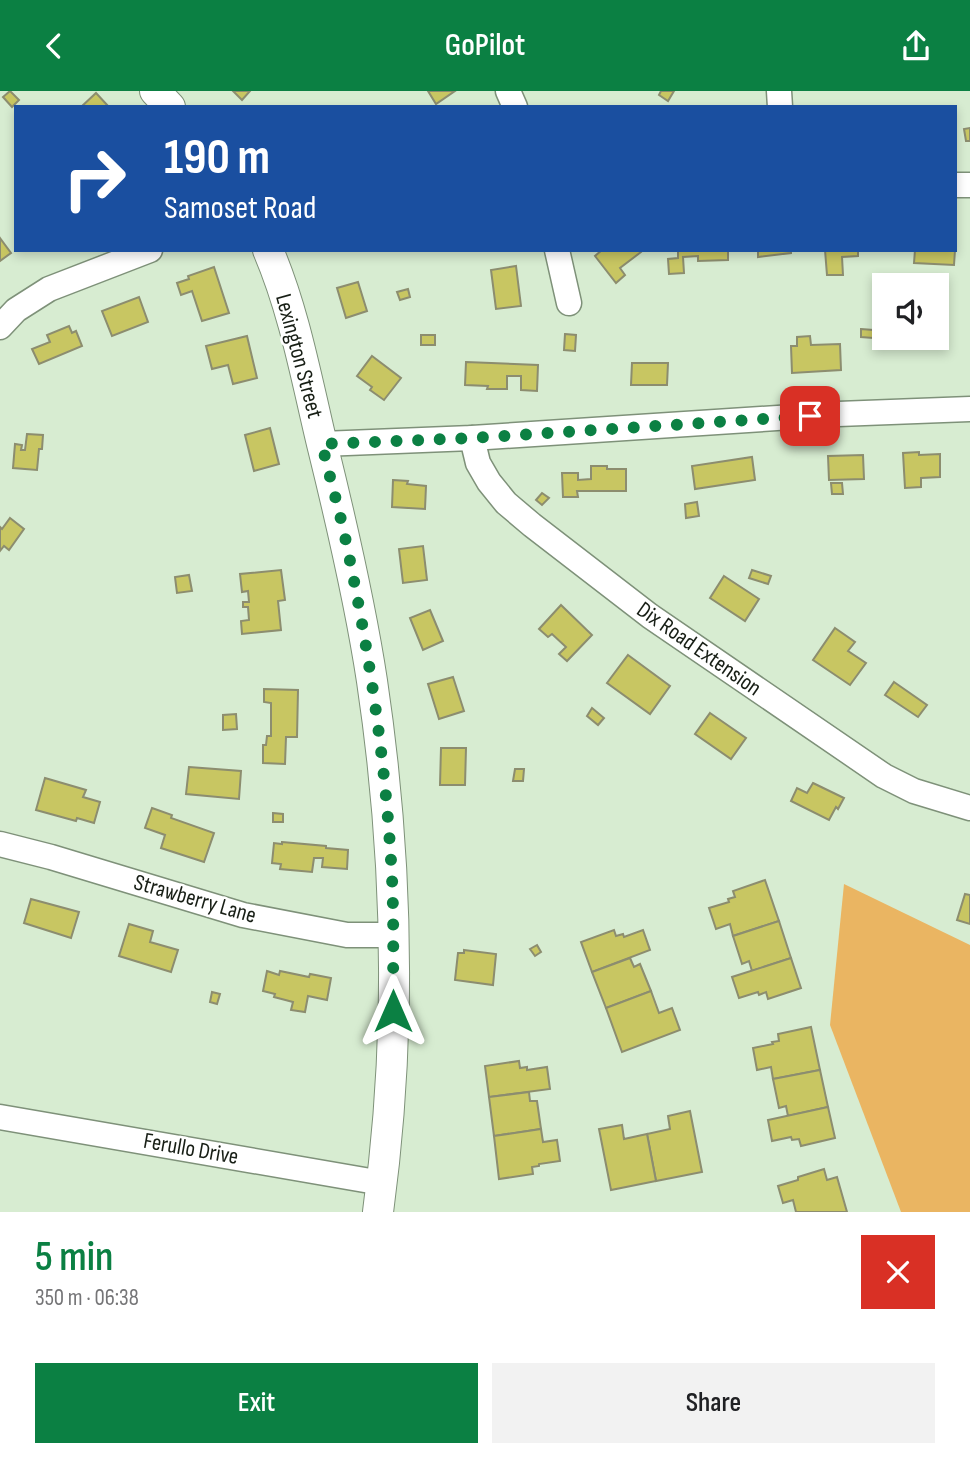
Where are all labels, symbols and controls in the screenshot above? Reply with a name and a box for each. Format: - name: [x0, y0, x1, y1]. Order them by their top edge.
- text: GoPilot: [445, 26, 525, 65]
- icon: back: [35, 27, 73, 65]
- icon: share: [897, 27, 935, 65]
- text: 190 m: [164, 129, 270, 188]
- icon: right: [49, 133, 140, 224]
- text: Samoset Road: [164, 189, 316, 228]
- map controls: [872, 273, 949, 350]
- button: sound: [872, 273, 949, 350]
- street label: Lexington Street: [269, 291, 329, 421]
- pin: [780, 386, 840, 446]
- icon: arrive: [791, 397, 829, 435]
- street label: Dix Road Extension: [631, 596, 767, 702]
- street label: Strawberry Lane: [131, 868, 259, 930]
- position arrow: [356, 974, 430, 1048]
- street label: Ferullo Drive: [141, 1127, 241, 1171]
- text: 5 min: [35, 1232, 113, 1283]
- button: close: [861, 1235, 935, 1309]
- text: 350 m · 06:38: [35, 1284, 139, 1312]
- button: Exit: [35, 1363, 478, 1443]
- button: Share: [492, 1363, 935, 1443]

